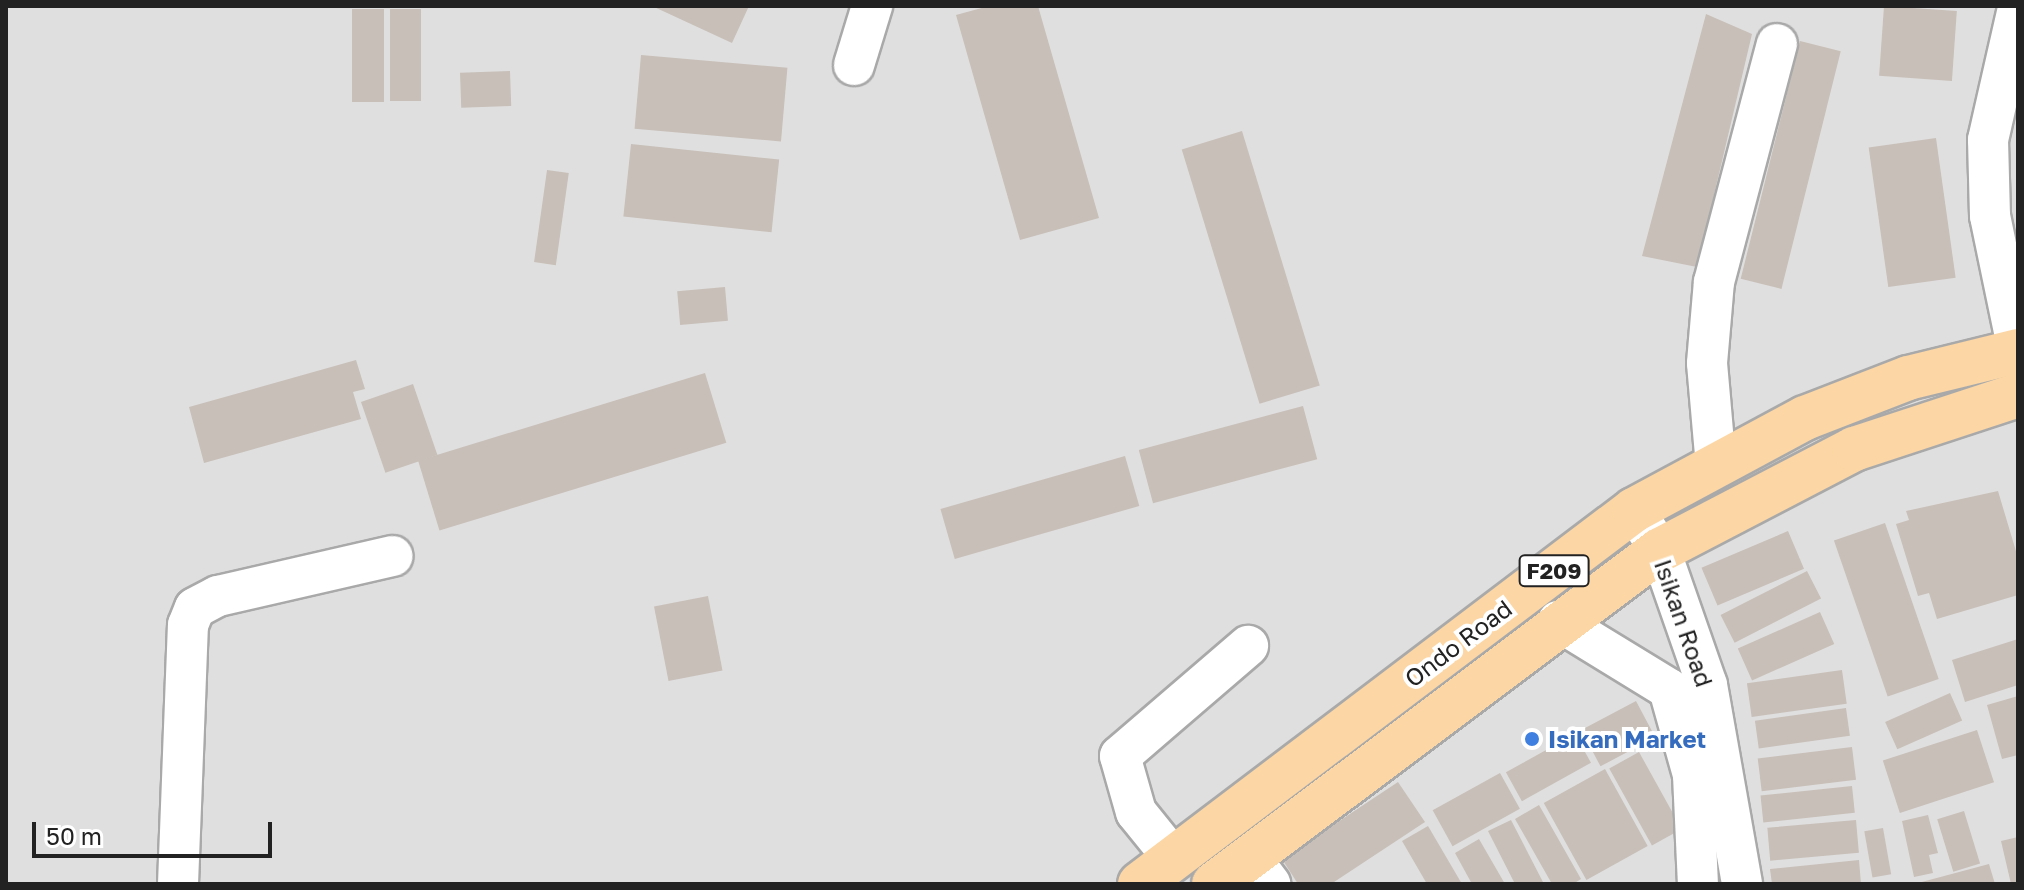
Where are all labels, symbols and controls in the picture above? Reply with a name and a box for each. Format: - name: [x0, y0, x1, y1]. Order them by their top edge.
- road number: F209: [1518, 553, 1590, 589]
- street label: Isikan Road: [1649, 555, 1719, 691]
- street label: Ondo Road: [1399, 593, 1517, 693]
- place label: Isikan Market: [1548, 725, 1706, 753]
- marker: Isikan Market: [1523, 730, 1541, 748]
- scale bar: [36, 806, 276, 856]
- text: 50 m: [46, 821, 102, 850]

